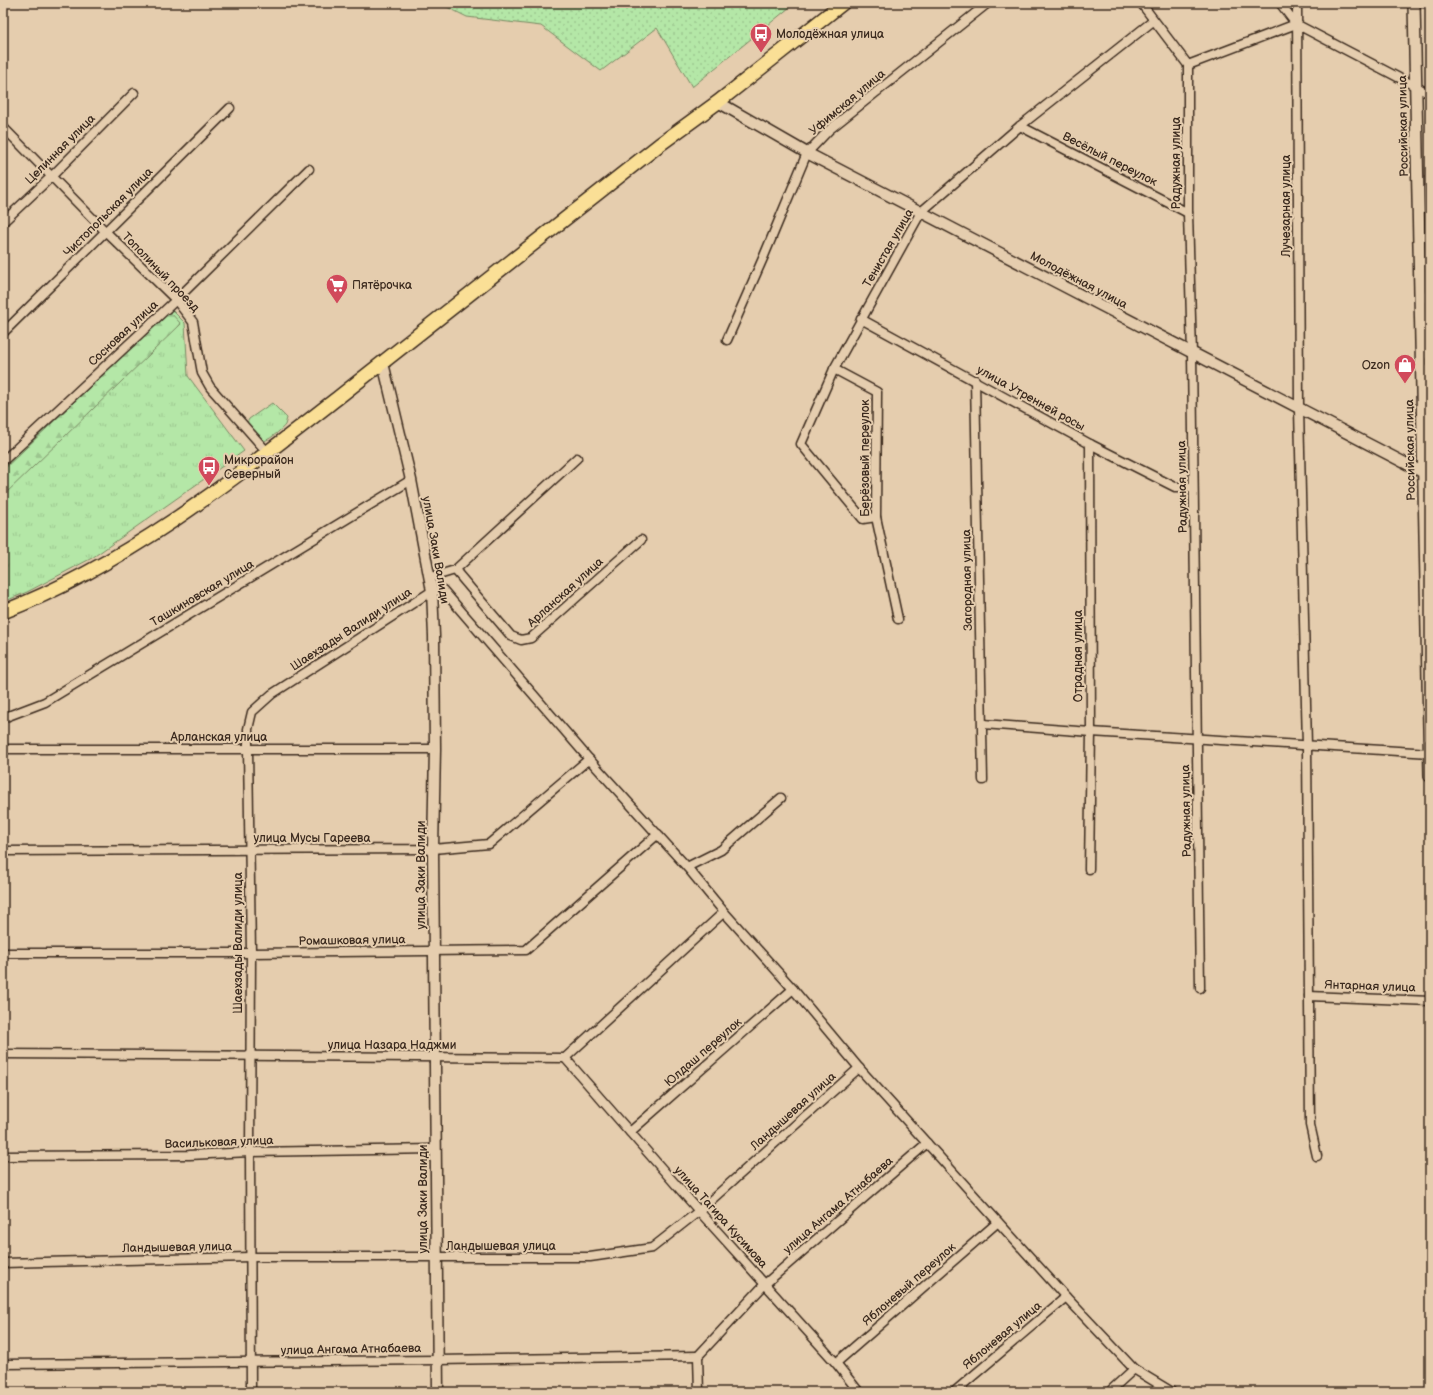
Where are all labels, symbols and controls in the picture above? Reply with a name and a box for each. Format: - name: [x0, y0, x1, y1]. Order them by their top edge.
- bus stop icon: Молодёжная улица: [748, 21, 774, 54]
- place label: Молодёжная улица: [776, 27, 884, 42]
- street label: Уфимская улица: [806, 66, 888, 139]
- street label: Российская улица: [1395, 75, 1412, 177]
- street label: Целинная улица: [22, 111, 99, 188]
- street label: Радужная улица: [1169, 117, 1184, 209]
- street label: Весёлый переулок: [1060, 129, 1160, 190]
- street label: Лучезарная улица: [1279, 155, 1294, 258]
- street label: Чистопольская улица: [61, 165, 156, 260]
- street label: Тенистая улица: [860, 206, 917, 290]
- street label: Тополиный проезд: [119, 229, 203, 316]
- street label: Молодёжная улица: [1027, 248, 1130, 312]
- supermarket icon: Пятёрочка: [324, 272, 350, 305]
- place label: Пятёрочка: [352, 278, 412, 293]
- street label: Сосновая улица: [85, 297, 161, 369]
- shop icon: Ozon: [1392, 352, 1418, 385]
- place label: Ozon: [1362, 358, 1390, 373]
- street label: улица Утренней росы: [974, 362, 1087, 434]
- street label: Берёзовый переулок: [858, 399, 873, 517]
- street label: Российская улица: [1402, 399, 1419, 501]
- street label: Радужная улица: [1174, 440, 1191, 534]
- place label: Микрорайон Северный: [224, 453, 294, 482]
- bus stop icon: Микрорайон Северный: [196, 454, 222, 487]
- street label: улица Заки Валиди: [419, 495, 452, 605]
- street label: Загородная улица: [959, 529, 976, 631]
- street label: Арланская улица: [524, 554, 606, 631]
- street label: Ташкиновская улица: [148, 557, 257, 630]
- street label: Шаехзады Валиди улица: [288, 585, 415, 674]
- street label: Отрадная улица: [1071, 610, 1086, 702]
- street label: Арланская улица: [170, 730, 267, 745]
- street label: Радужная улица: [1178, 764, 1195, 858]
- street label: улица Заки Валиди: [414, 820, 429, 930]
- street label: улица Мусы Гареева: [254, 831, 371, 846]
- street label: Шаехзады Валиди улица: [231, 872, 246, 1014]
- street label: Ромашковая улица: [298, 932, 406, 949]
- street label: Янтарная улица: [1324, 977, 1416, 996]
- street label: Юлдаш переулок: [662, 1014, 746, 1090]
- street label: улица Назара Наджми: [328, 1038, 456, 1053]
- street label: Ландышевая улица: [747, 1069, 839, 1154]
- street label: Васильковая улица: [164, 1133, 274, 1152]
- street label: улица Заки Валиди: [416, 1144, 431, 1254]
- street label: улица Ангама Атнабаева: [780, 1154, 896, 1257]
- street label: улица Тагира Кусимова: [671, 1163, 771, 1272]
- street label: Ландышевая улица: [121, 1239, 232, 1256]
- street label: Ландышевая улица: [445, 1239, 556, 1254]
- street label: Яблоневый переулок: [860, 1239, 959, 1329]
- street label: Яблоневая улица: [960, 1298, 1045, 1373]
- street label: улица Ангама Атнабаева: [281, 1341, 421, 1358]

